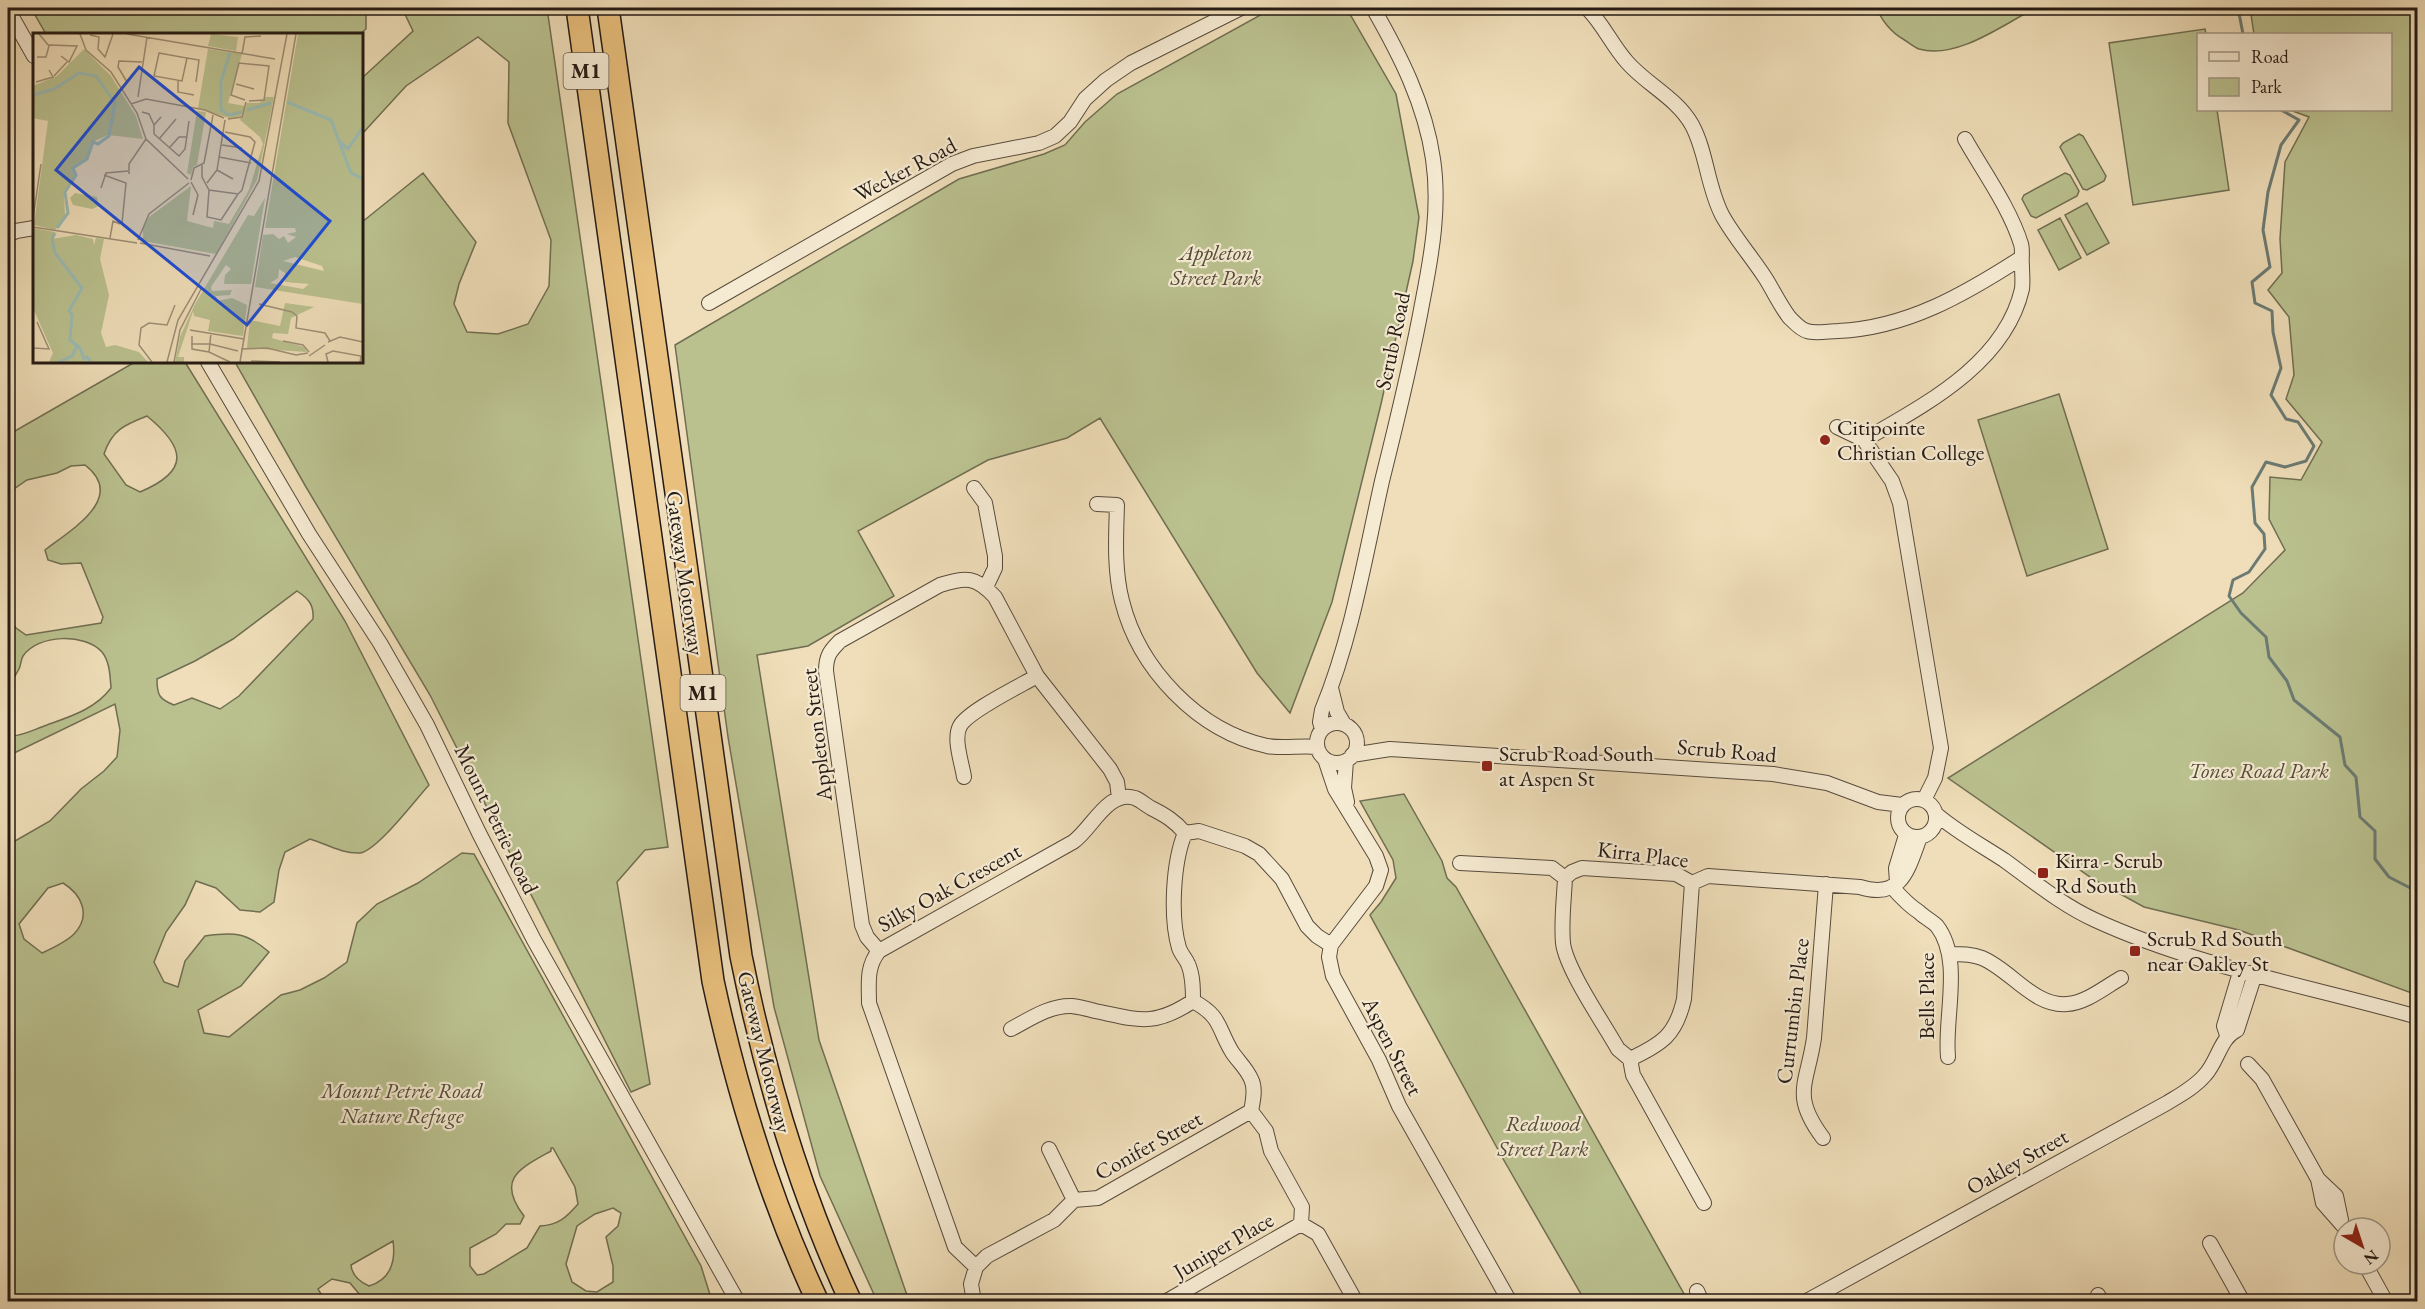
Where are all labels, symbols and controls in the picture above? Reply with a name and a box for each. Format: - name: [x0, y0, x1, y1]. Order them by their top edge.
- inset map: [33, 33, 363, 363]
- legend: [2197, 33, 2392, 111]
- text: Road: [2251, 45, 2290, 68]
- road number: M1: [564, 53, 608, 89]
- text: Park: [2251, 75, 2282, 98]
- street label: Wecker Road: [849, 130, 962, 209]
- park label: Appleton Street Park: [1169, 238, 1262, 292]
- street label: Scrub Road: [1368, 289, 1417, 393]
- place label: Citipointe Christian College: [1837, 413, 1985, 467]
- marker: Citipointe Christian College: [1818, 433, 1832, 447]
- street label: Gateway Motorway: [660, 489, 711, 658]
- street label: Appleton Street: [794, 667, 839, 804]
- road number: M1: [680, 675, 726, 711]
- street label: Scrub Road: [1676, 732, 1779, 769]
- place label: Scrub Road South at Aspen St: [1499, 739, 1654, 793]
- street label: Mount Petrie Road: [448, 740, 546, 900]
- park label: Tones Road Park: [2189, 756, 2329, 785]
- marker: Scrub Road South at Aspen St: [1480, 759, 1494, 773]
- street label: Kirra Place: [1596, 835, 1691, 875]
- street label: Silky Oak Crescent: [872, 836, 1026, 939]
- place label: Kirra - Scrub Rd South: [2055, 846, 2163, 900]
- marker: Kirra - Scrub Rd South: [2036, 866, 2050, 880]
- place label: Scrub Rd South near Oakley St: [2147, 924, 2283, 978]
- street label: Currumbin Place: [1769, 936, 1816, 1086]
- marker: Scrub Rd South near Oakley St: [2128, 944, 2142, 958]
- street label: Bells Place: [1912, 952, 1941, 1039]
- street label: Gateway Motorway: [730, 968, 799, 1137]
- street label: Aspen Street: [1355, 991, 1430, 1100]
- park label: Mount Petrie Road Nature Refuge: [319, 1076, 484, 1130]
- street label: Conifer Street: [1089, 1104, 1207, 1187]
- park label: Redwood Street Park: [1496, 1109, 1589, 1163]
- street label: Oakley Street: [1961, 1122, 2073, 1201]
- street label: Juniper Place: [1166, 1205, 1279, 1287]
- north arrow: [2332, 1216, 2392, 1276]
- text: N: [2359, 1245, 2383, 1270]

